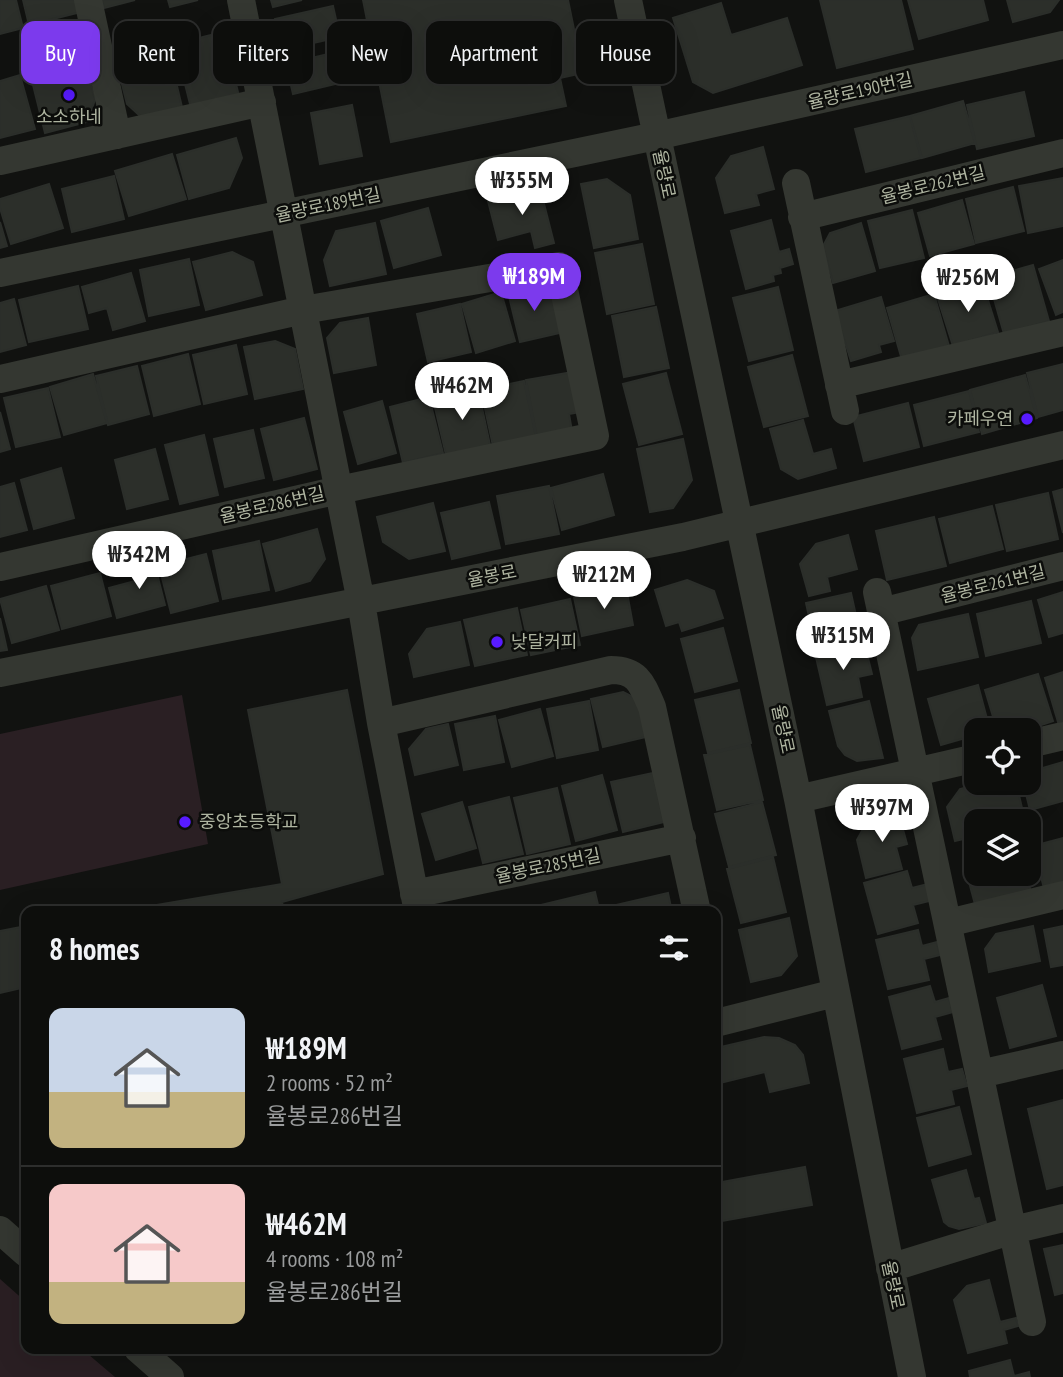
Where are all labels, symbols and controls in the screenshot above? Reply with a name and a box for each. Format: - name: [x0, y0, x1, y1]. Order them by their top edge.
- chip: Buy: [21, 21, 100, 84]
- chip: Rent: [114, 21, 199, 84]
- chip: Filters: [213, 21, 313, 84]
- chip: New: [327, 21, 412, 84]
- chip: Apartment: [426, 21, 562, 84]
- chip: House: [576, 21, 675, 84]
- street label: 율량로190번길: [805, 67, 915, 114]
- marker: 소소하네: [61, 87, 77, 103]
- place label: 소소하네: [36, 105, 102, 128]
- street label: 율량로: [648, 147, 681, 201]
- pin: ₩355M: [473, 158, 571, 217]
- street label: 율봉로262번길: [878, 160, 988, 209]
- text: ₩355M: [491, 165, 553, 194]
- street label: 율량로189번길: [273, 182, 383, 227]
- pin: ₩189M: [485, 254, 583, 313]
- pin: ₩256M: [919, 254, 1017, 314]
- text: ₩189M: [503, 261, 565, 290]
- text: ₩256M: [937, 262, 999, 291]
- pin: ₩462M: [413, 362, 511, 422]
- text: ₩462M: [431, 370, 493, 399]
- place label: 카페우연: [947, 407, 1013, 430]
- marker: 카페우연: [1019, 411, 1035, 427]
- street label: 율봉로286번길: [217, 481, 327, 528]
- pin: ₩342M: [90, 532, 188, 591]
- text: ₩342M: [108, 539, 170, 568]
- pin: ₩212M: [555, 552, 653, 611]
- street label: 율봉로: [465, 559, 518, 592]
- text: ₩212M: [573, 559, 635, 588]
- street label: 율봉로261번길: [938, 559, 1048, 608]
- pin: ₩315M: [794, 612, 892, 672]
- text: ₩315M: [812, 620, 874, 649]
- place label: 낮달커피: [511, 630, 577, 653]
- marker: 낮달커피: [489, 634, 505, 650]
- street label: 율량로: [767, 702, 800, 756]
- map controls: [964, 718, 1041, 886]
- button: locate: [964, 718, 1041, 795]
- pin: ₩397M: [833, 784, 931, 844]
- text: ₩397M: [851, 792, 913, 821]
- button: layers: [964, 809, 1041, 886]
- place label: 중앙초등학교: [199, 810, 298, 833]
- marker: 중앙초등학교: [177, 814, 193, 830]
- street label: 율봉로285번길: [493, 843, 603, 888]
- text: 8 homes: [49, 929, 140, 968]
- icon: filters: [655, 929, 693, 967]
- text: ₩189M: [266, 1028, 347, 1067]
- icon: home: [105, 1036, 189, 1120]
- text: 2 rooms · 52 m²: [266, 1068, 393, 1097]
- text: 율봉로286번길: [266, 1101, 403, 1130]
- text: ₩462M: [266, 1204, 347, 1243]
- icon: home: [105, 1212, 189, 1296]
- text: 4 rooms · 108 m²: [266, 1244, 403, 1273]
- street label: 율량로: [877, 1258, 910, 1312]
- text: 율봉로286번길: [266, 1277, 403, 1306]

